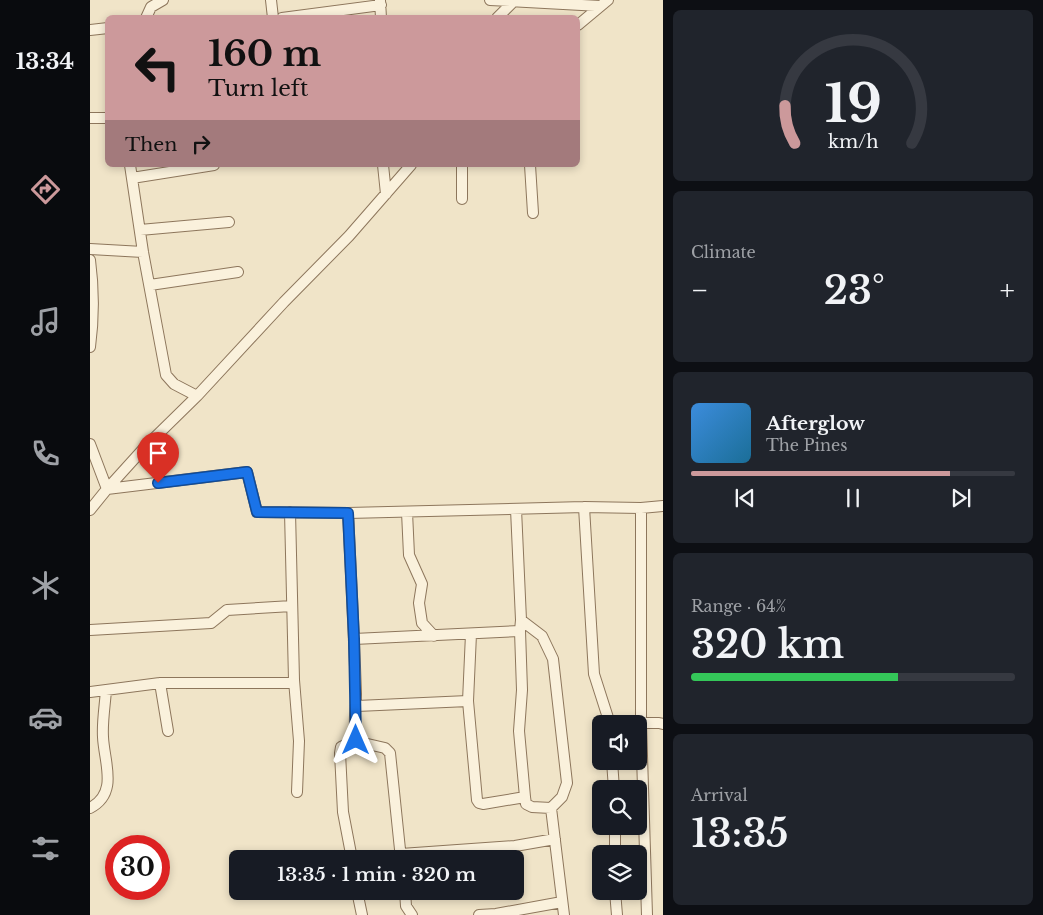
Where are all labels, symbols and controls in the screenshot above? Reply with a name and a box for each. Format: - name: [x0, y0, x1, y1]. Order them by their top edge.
- text: 160 m: [208, 32, 321, 75]
- icon: left: [125, 35, 190, 100]
- text: 13:34: [16, 48, 74, 75]
- text: 19: [824, 72, 882, 136]
- text: Turn left: [208, 75, 308, 102]
- icon: right: [187, 130, 215, 158]
- text: km/h: [828, 131, 878, 153]
- text: Then: [125, 133, 177, 156]
- icon: directions: [28, 172, 63, 207]
- text: Climate: [691, 242, 756, 262]
- text: 23°: [824, 267, 885, 314]
- text: −: [691, 273, 709, 308]
- text: +: [1000, 273, 1015, 308]
- icon: music: [28, 304, 63, 339]
- text: Afterglow: [766, 412, 865, 435]
- pin: [137, 432, 179, 483]
- text: The Pines: [766, 435, 848, 455]
- icon: phone: [28, 436, 63, 471]
- icon: arrive: [144, 439, 172, 467]
- icon: previous: [731, 484, 759, 512]
- icon: pause: [839, 484, 867, 512]
- icon: next: [947, 484, 975, 512]
- icon: climate: [28, 568, 63, 603]
- text: Range · 64%: [691, 596, 786, 616]
- text: 320 km: [691, 621, 844, 668]
- icon: car: [28, 700, 63, 735]
- position arrow: [329, 713, 381, 765]
- map controls: [592, 715, 647, 900]
- button: sound: [592, 715, 647, 770]
- button: search: [592, 780, 647, 835]
- text: Arrival: [691, 785, 748, 805]
- text: 13:35: [691, 810, 789, 857]
- icon: filters: [28, 831, 63, 866]
- speed limit sign: 30: [105, 835, 170, 900]
- button: layers: [592, 845, 647, 900]
- text: 13:35 · 1 min · 320 m: [277, 863, 476, 886]

